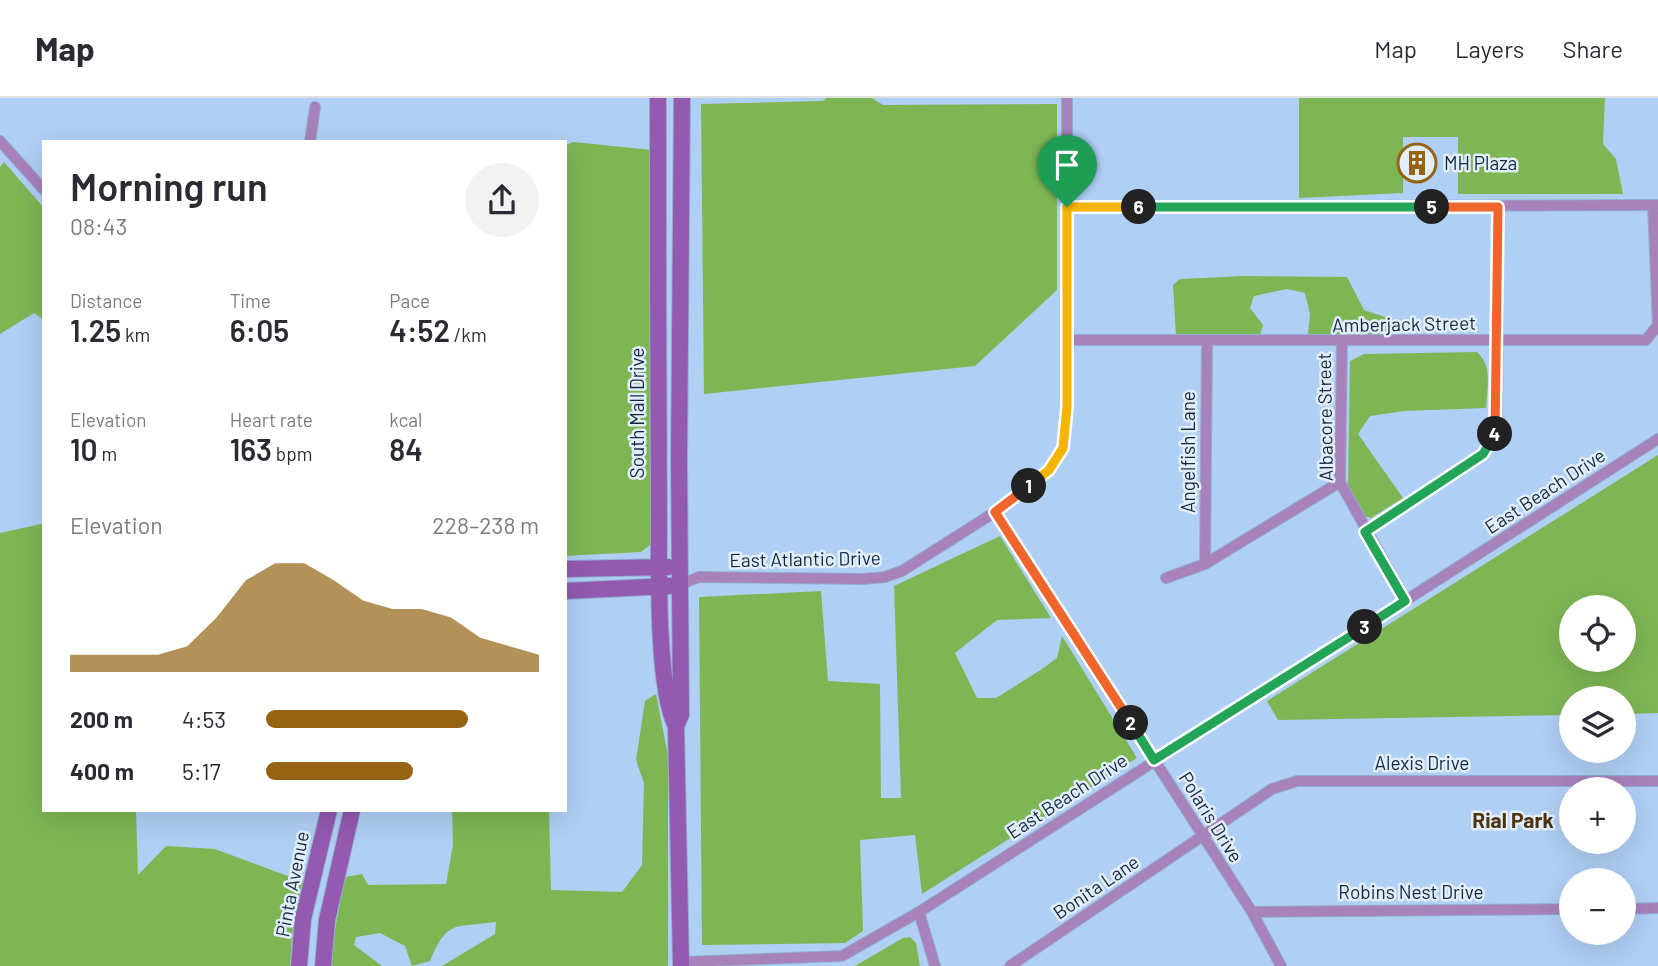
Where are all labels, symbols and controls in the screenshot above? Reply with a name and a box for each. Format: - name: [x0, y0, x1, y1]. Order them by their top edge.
- text: Map: [35, 28, 95, 68]
- text: Map: [1374, 34, 1417, 63]
- text: Layers: [1455, 34, 1524, 63]
- text: Share: [1562, 34, 1623, 63]
- pin: [1037, 135, 1097, 207]
- building icon: MH Plaza: [1396, 142, 1438, 184]
- icon: arrive: [1048, 146, 1086, 184]
- place label: MH Plaza: [1444, 151, 1517, 174]
- text: Morning run: [70, 163, 268, 209]
- button: share: [465, 163, 539, 237]
- pin: 6: [1122, 190, 1156, 224]
- pin: 5: [1414, 190, 1450, 224]
- text: 6: [1133, 195, 1144, 218]
- text: 5: [1426, 195, 1437, 218]
- text: 08:43: [70, 212, 127, 240]
- text: Distance: [70, 289, 142, 312]
- text: Time: [230, 289, 271, 312]
- text: Pace: [389, 289, 430, 312]
- street label: Amberjack Street: [1332, 311, 1476, 336]
- text: 1.25: [70, 312, 121, 348]
- text: 6:05: [230, 312, 289, 348]
- text: 4:52: [389, 312, 450, 348]
- text: km: [121, 323, 150, 346]
- text: /km: [450, 323, 487, 346]
- street label: South Mall Drive: [625, 348, 648, 478]
- street label: Albacore Street: [1312, 352, 1337, 482]
- street label: Angelfish Lane: [1176, 391, 1199, 513]
- text: Elevation: [70, 408, 147, 431]
- text: Heart rate: [230, 408, 313, 431]
- text: kcal: [389, 408, 422, 431]
- pin: 4: [1478, 416, 1512, 452]
- text: 4: [1489, 422, 1500, 445]
- text: 10: [70, 431, 98, 467]
- text: 163: [230, 431, 272, 467]
- text: 84: [389, 431, 423, 467]
- text: m: [98, 442, 117, 465]
- text: bpm: [272, 442, 312, 465]
- street label: East Beach Drive: [1480, 443, 1609, 538]
- pin: 1: [1012, 468, 1046, 504]
- text: 1: [1025, 474, 1032, 497]
- text: Elevation: [70, 511, 163, 539]
- text: 228–238 m: [432, 511, 539, 539]
- street label: East Atlantic Drive: [729, 546, 881, 571]
- map controls: [1559, 595, 1636, 945]
- button: locate: [1559, 595, 1636, 672]
- pin: 3: [1348, 610, 1382, 644]
- text: 3: [1359, 615, 1370, 638]
- button: layers: [1559, 686, 1636, 763]
- text: 200 m: [70, 705, 133, 733]
- text: 4:53: [182, 705, 226, 733]
- pin: 2: [1114, 706, 1148, 740]
- text: 2: [1125, 711, 1136, 734]
- street label: East Beach Drive: [1002, 748, 1131, 843]
- street label: Alexis Drive: [1375, 751, 1469, 774]
- text: 400 m: [70, 757, 134, 785]
- text: 5:17: [182, 757, 221, 785]
- street label: Polaris Drive: [1175, 767, 1248, 866]
- button: +: [1559, 777, 1636, 854]
- district label: Rial Park: [1472, 807, 1554, 832]
- street label: Pinta Avenue: [270, 829, 313, 939]
- street label: Bonita Lane: [1048, 850, 1143, 924]
- button: −: [1559, 868, 1636, 945]
- street label: Robins Nest Drive: [1338, 880, 1484, 903]

